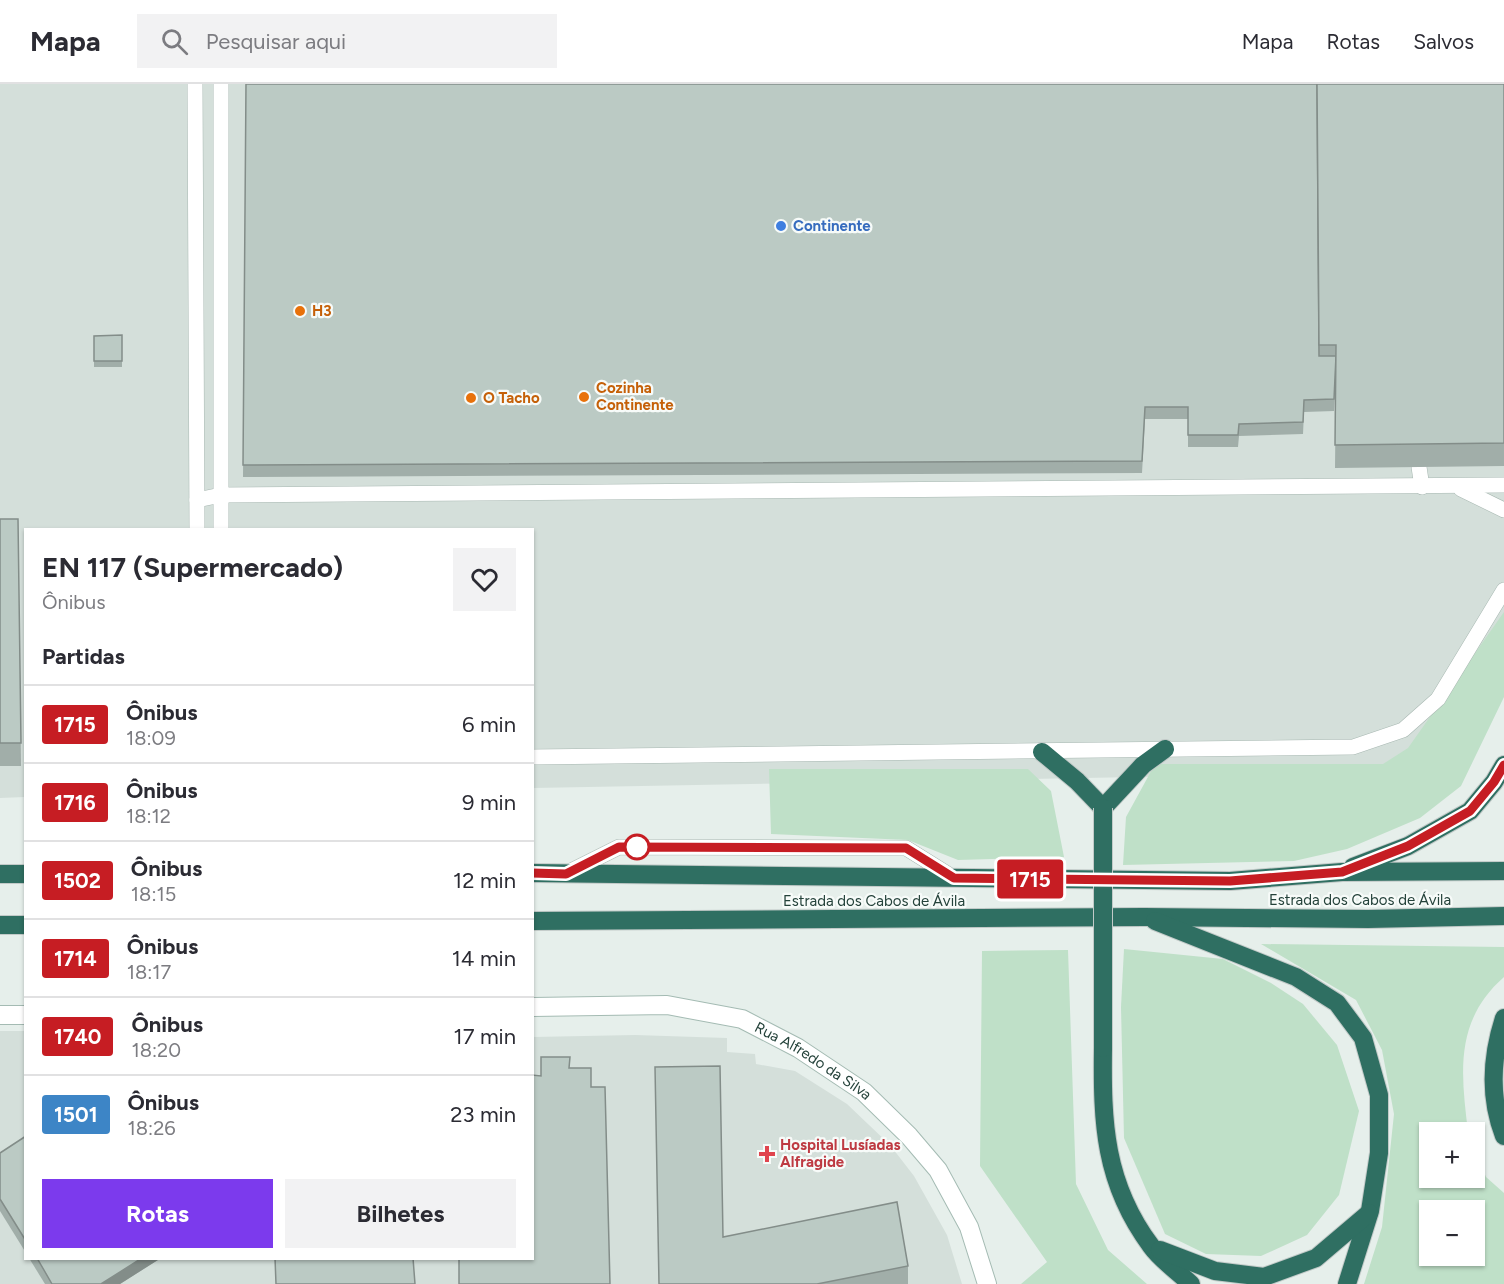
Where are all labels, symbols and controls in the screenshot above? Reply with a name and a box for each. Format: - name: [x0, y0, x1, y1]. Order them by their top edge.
- search box: [137, 14, 557, 68]
- text: Mapa: [30, 24, 101, 58]
- icon: search: [158, 25, 191, 58]
- text: Pesquisar aqui: [206, 28, 346, 55]
- text: Mapa: [1242, 29, 1293, 54]
- text: Rotas: [1326, 29, 1380, 54]
- text: Salvos: [1413, 29, 1474, 54]
- place label: Continente: [793, 217, 871, 235]
- marker: Continente: [774, 219, 788, 233]
- place label: H3: [312, 302, 332, 320]
- marker: H3: [293, 304, 307, 318]
- place label: Cozinha Continente: [596, 379, 674, 414]
- place label: O Tacho: [483, 389, 540, 407]
- marker: Cozinha Continente: [577, 390, 591, 404]
- marker: O Tacho: [464, 391, 478, 405]
- button: heart: [453, 548, 516, 611]
- text: EN 117 (Supermercado): [42, 550, 343, 584]
- text: Ônibus: [42, 590, 106, 614]
- text: Partidas: [42, 643, 125, 670]
- text: Ônibus: [126, 699, 197, 726]
- text: 6 min: [462, 711, 516, 738]
- text: 1715: [54, 712, 96, 737]
- text: 18:09: [126, 726, 176, 750]
- text: Ônibus: [126, 777, 197, 804]
- text: 9 min: [462, 789, 516, 816]
- text: 1716: [54, 790, 96, 815]
- text: 18:12: [126, 804, 171, 828]
- unlabelled marker: [624, 834, 650, 860]
- text: Ônibus: [131, 855, 202, 882]
- line badge: 1715: [988, 860, 1072, 898]
- text: 12 min: [453, 867, 516, 894]
- text: 1715: [1009, 867, 1051, 892]
- text: 1502: [54, 868, 101, 893]
- text: 18:15: [131, 882, 176, 906]
- street label: Estrada dos Cabos de Ávila: [1269, 891, 1451, 909]
- street label: Estrada dos Cabos de Ávila: [783, 892, 965, 910]
- text: Ônibus: [127, 933, 198, 960]
- text: 14 min: [452, 945, 516, 972]
- text: 1714: [54, 946, 97, 971]
- text: 18:17: [127, 960, 171, 984]
- text: Ônibus: [131, 1011, 203, 1038]
- street label: Rua Alfredo da Silva: [752, 1018, 876, 1104]
- text: 17 min: [454, 1023, 516, 1050]
- text: 1740: [54, 1024, 101, 1049]
- text: 18:20: [131, 1038, 181, 1062]
- text: Ônibus: [128, 1089, 199, 1116]
- text: 23 min: [450, 1101, 516, 1128]
- text: 1501: [54, 1102, 98, 1127]
- text: 18:26: [128, 1116, 176, 1140]
- map controls: [1419, 1122, 1485, 1266]
- button: +: [1419, 1122, 1485, 1188]
- place label: Hospital Lusíadas Alfragide: [780, 1136, 900, 1171]
- marker: Hospital Lusíadas Alfragide: [758, 1145, 776, 1163]
- button: Rotas: [42, 1179, 273, 1248]
- button: Bilhetes: [285, 1179, 516, 1248]
- button: −: [1419, 1200, 1485, 1266]

